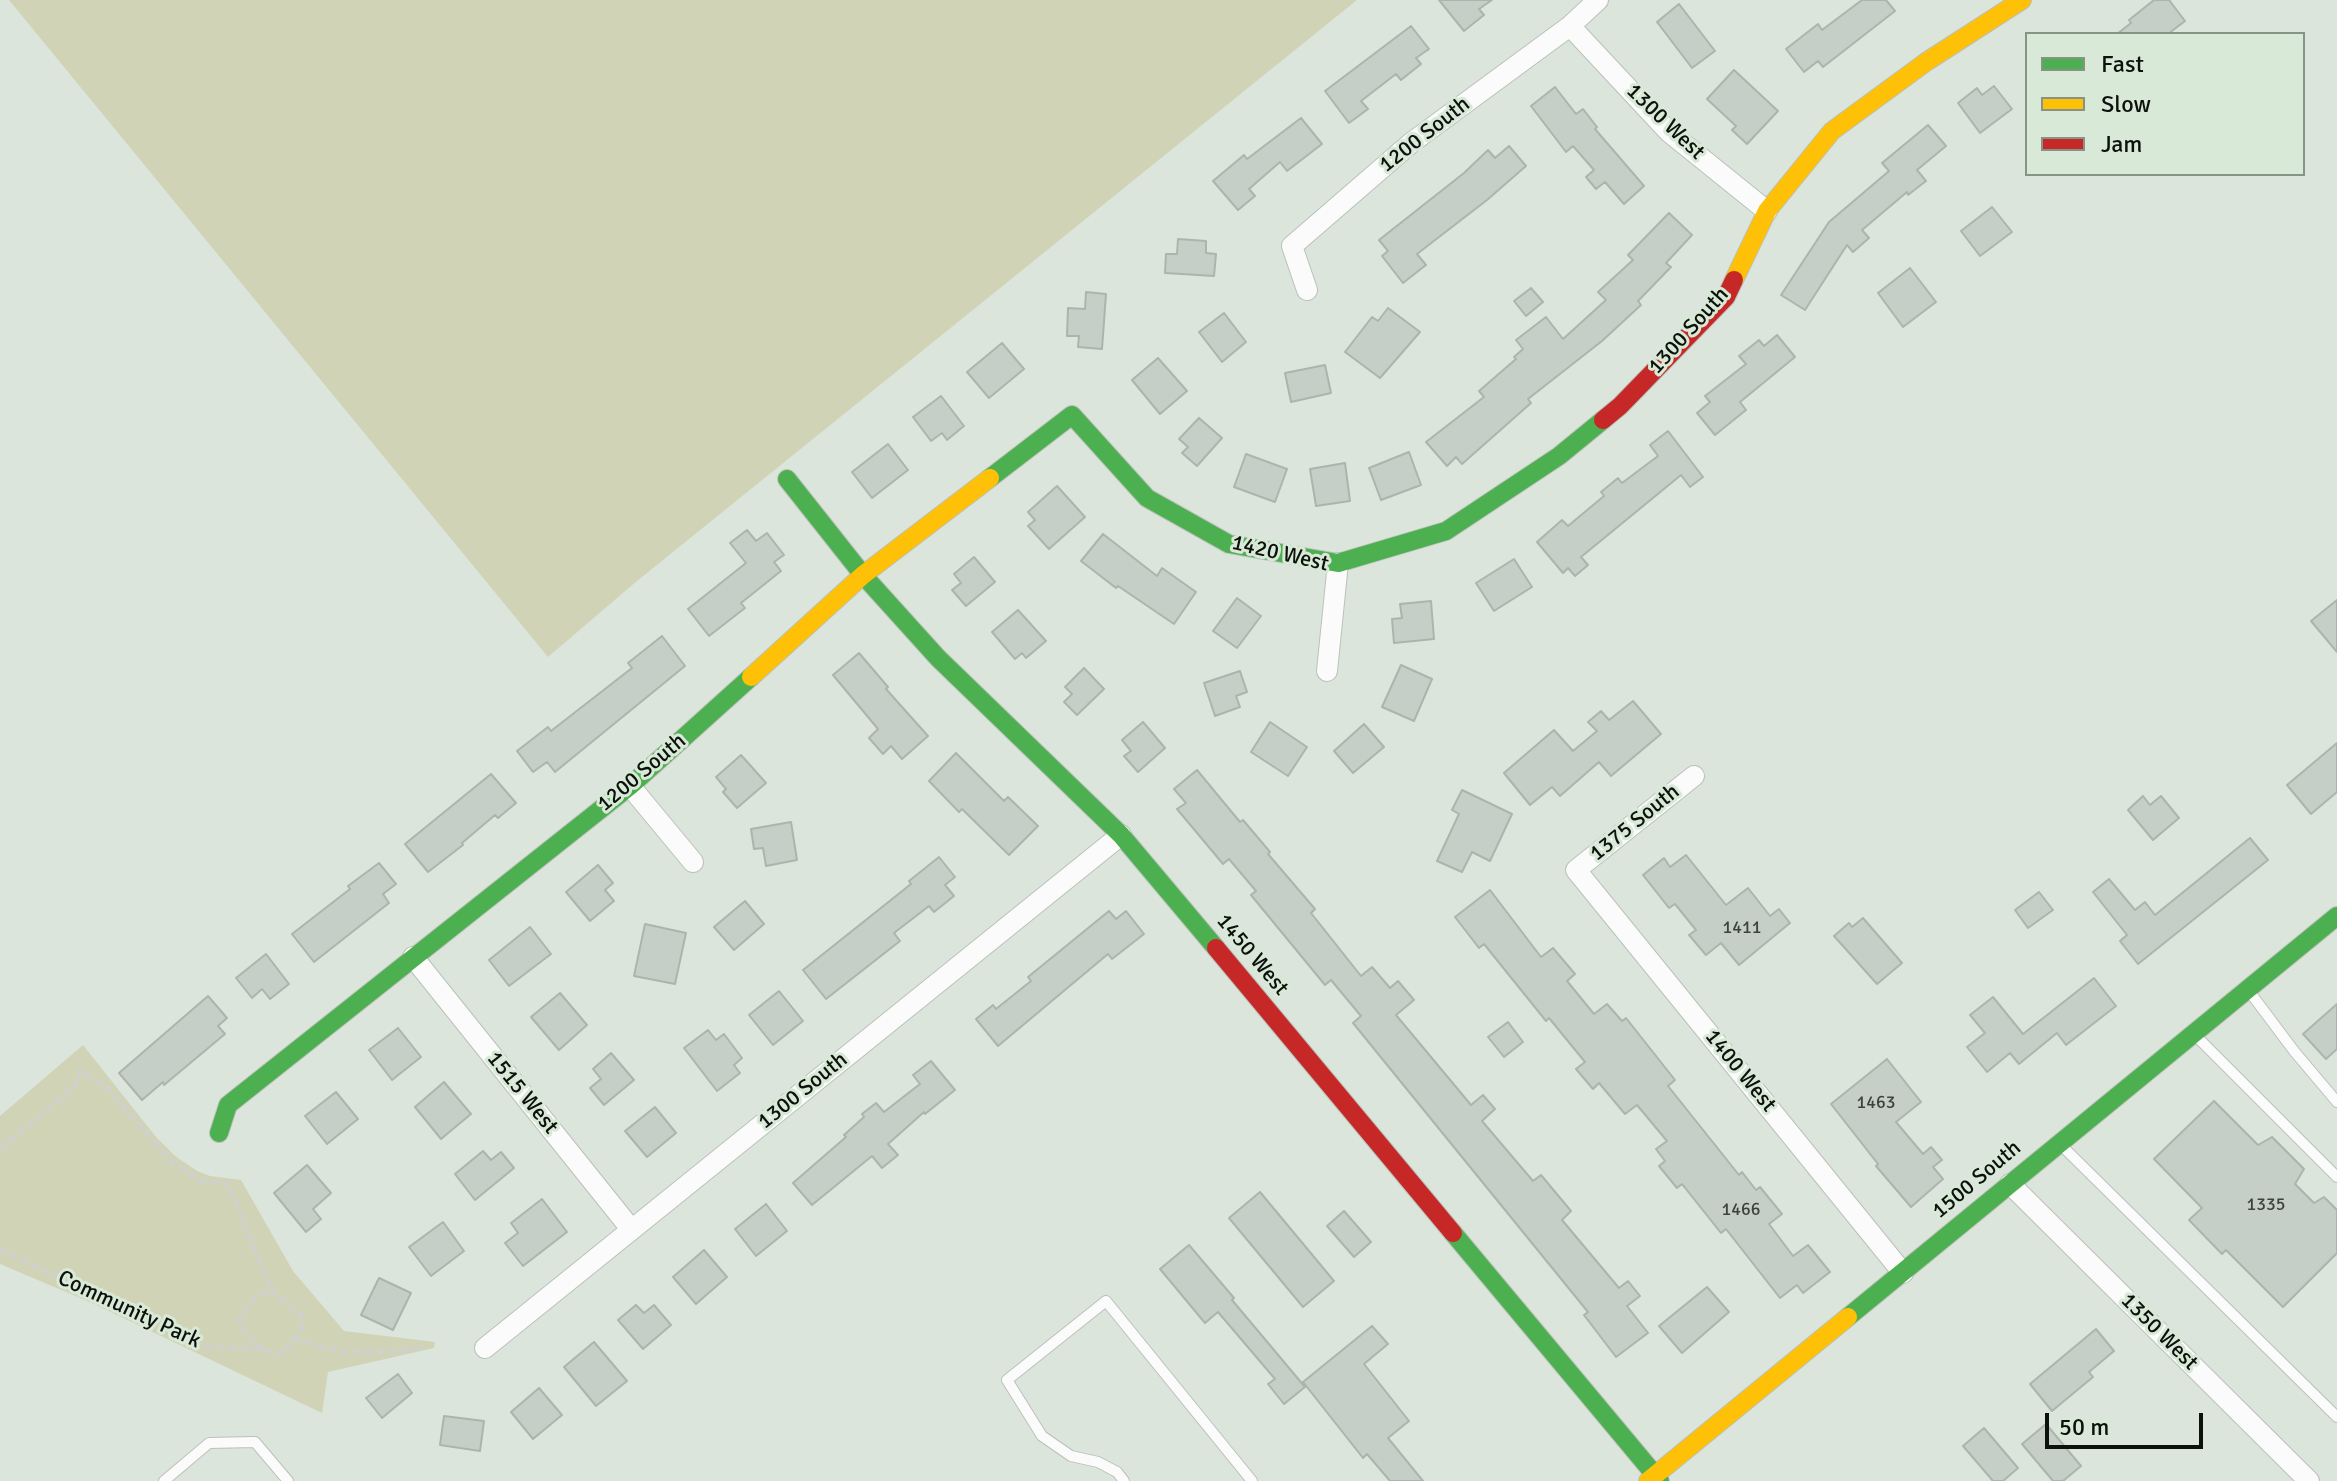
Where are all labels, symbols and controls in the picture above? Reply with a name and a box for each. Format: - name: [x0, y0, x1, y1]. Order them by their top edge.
- legend: [2025, 32, 2305, 176]
- text: Fast: [2101, 49, 2144, 79]
- street label: 1300 West: [1620, 78, 1710, 166]
- text: Slow: [2101, 89, 2151, 119]
- street label: 1200 South: [1374, 91, 1476, 179]
- text: Jam: [2101, 129, 2142, 159]
- street label: 1300 South: [1643, 282, 1735, 380]
- street label: 1420 West: [1229, 530, 1331, 578]
- street label: 1200 South: [592, 728, 692, 818]
- street label: 1375 South: [1585, 779, 1685, 867]
- street label: 1450 West: [1210, 909, 1294, 1001]
- house number: 1411: [1723, 917, 1761, 939]
- street label: 1400 West: [1699, 1024, 1781, 1118]
- street label: 1515 West: [481, 1046, 563, 1140]
- street label: 1300 South: [753, 1047, 853, 1135]
- house number: 1463: [1857, 1092, 1895, 1114]
- street label: 1500 South: [1927, 1135, 2027, 1225]
- house number: 1335: [2247, 1194, 2285, 1216]
- house number: 1466: [1722, 1199, 1760, 1221]
- street label: Community Park: [53, 1265, 205, 1355]
- street label: 1350 West: [2115, 1288, 2203, 1376]
- scale bar: [2049, 1397, 2207, 1447]
- text: 50 m: [2059, 1412, 2109, 1442]

